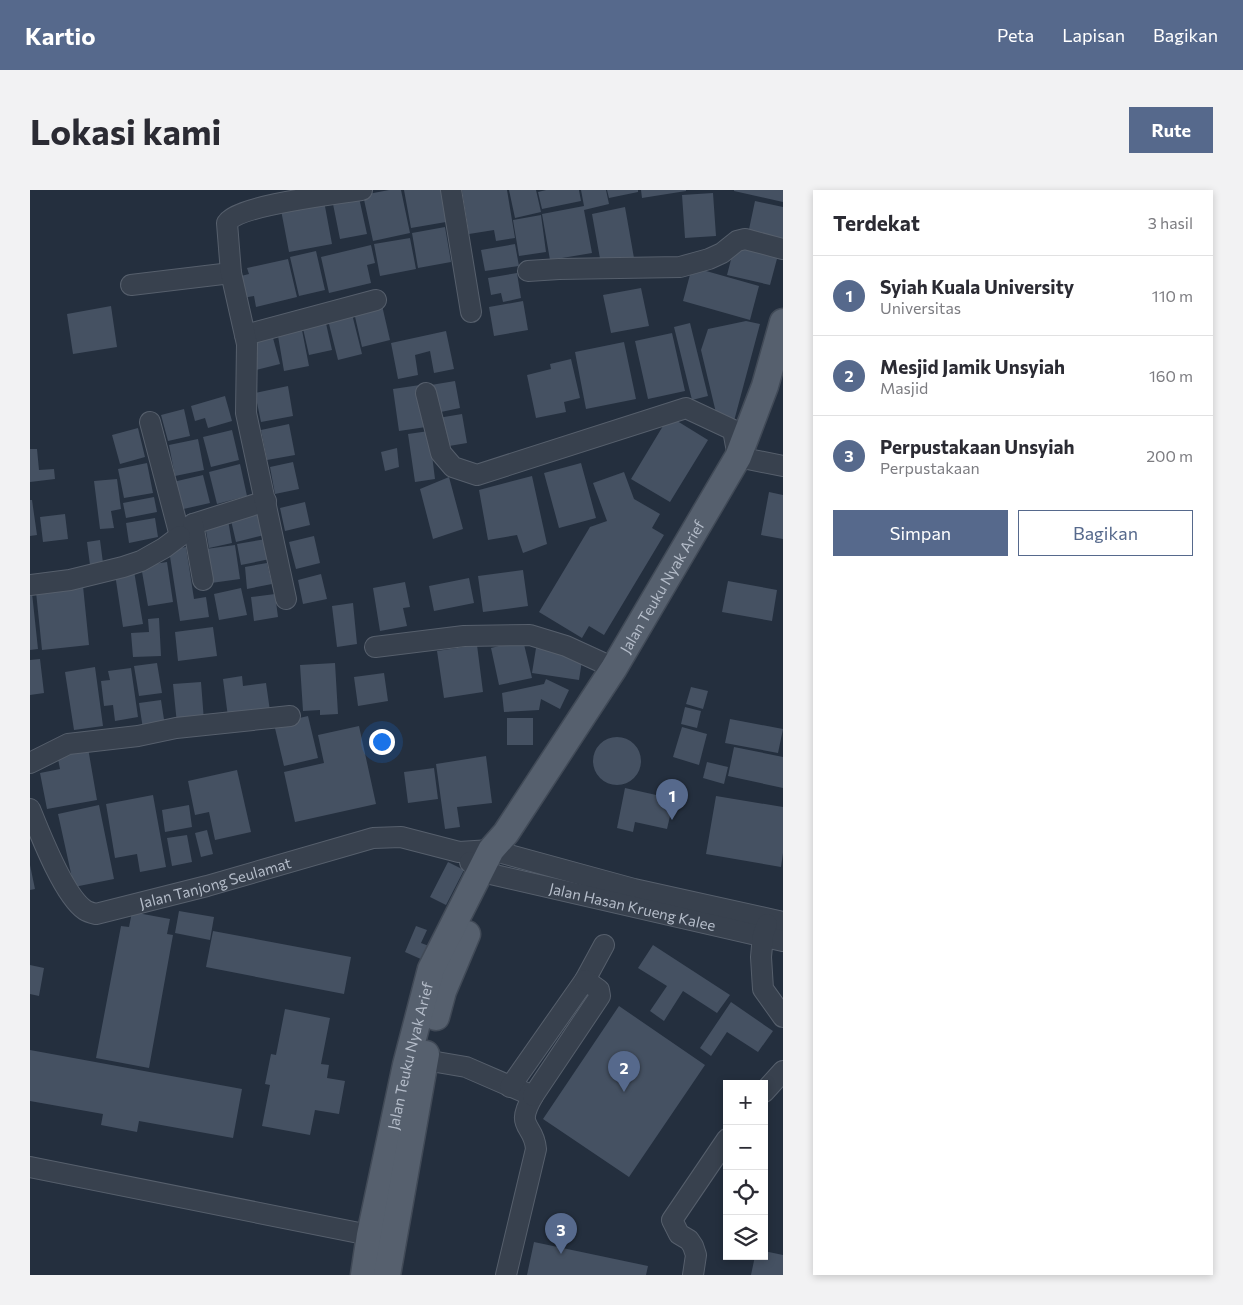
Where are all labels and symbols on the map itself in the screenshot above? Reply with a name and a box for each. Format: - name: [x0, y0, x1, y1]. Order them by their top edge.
- street label: Jalan Teuku Nyak Arief: [616, 517, 708, 656]
- your location: [369, 729, 395, 755]
- pin: 1: [656, 779, 688, 820]
- street label: Jalan Tanjong Seulamat: [137, 853, 293, 912]
- street label: Jalan Hasan Krueng Kalee: [547, 879, 718, 934]
- street label: Jalan Teuku Nyak Arief: [384, 980, 436, 1131]
- pin: 2: [608, 1051, 640, 1092]
- pin: 3: [545, 1213, 577, 1254]

